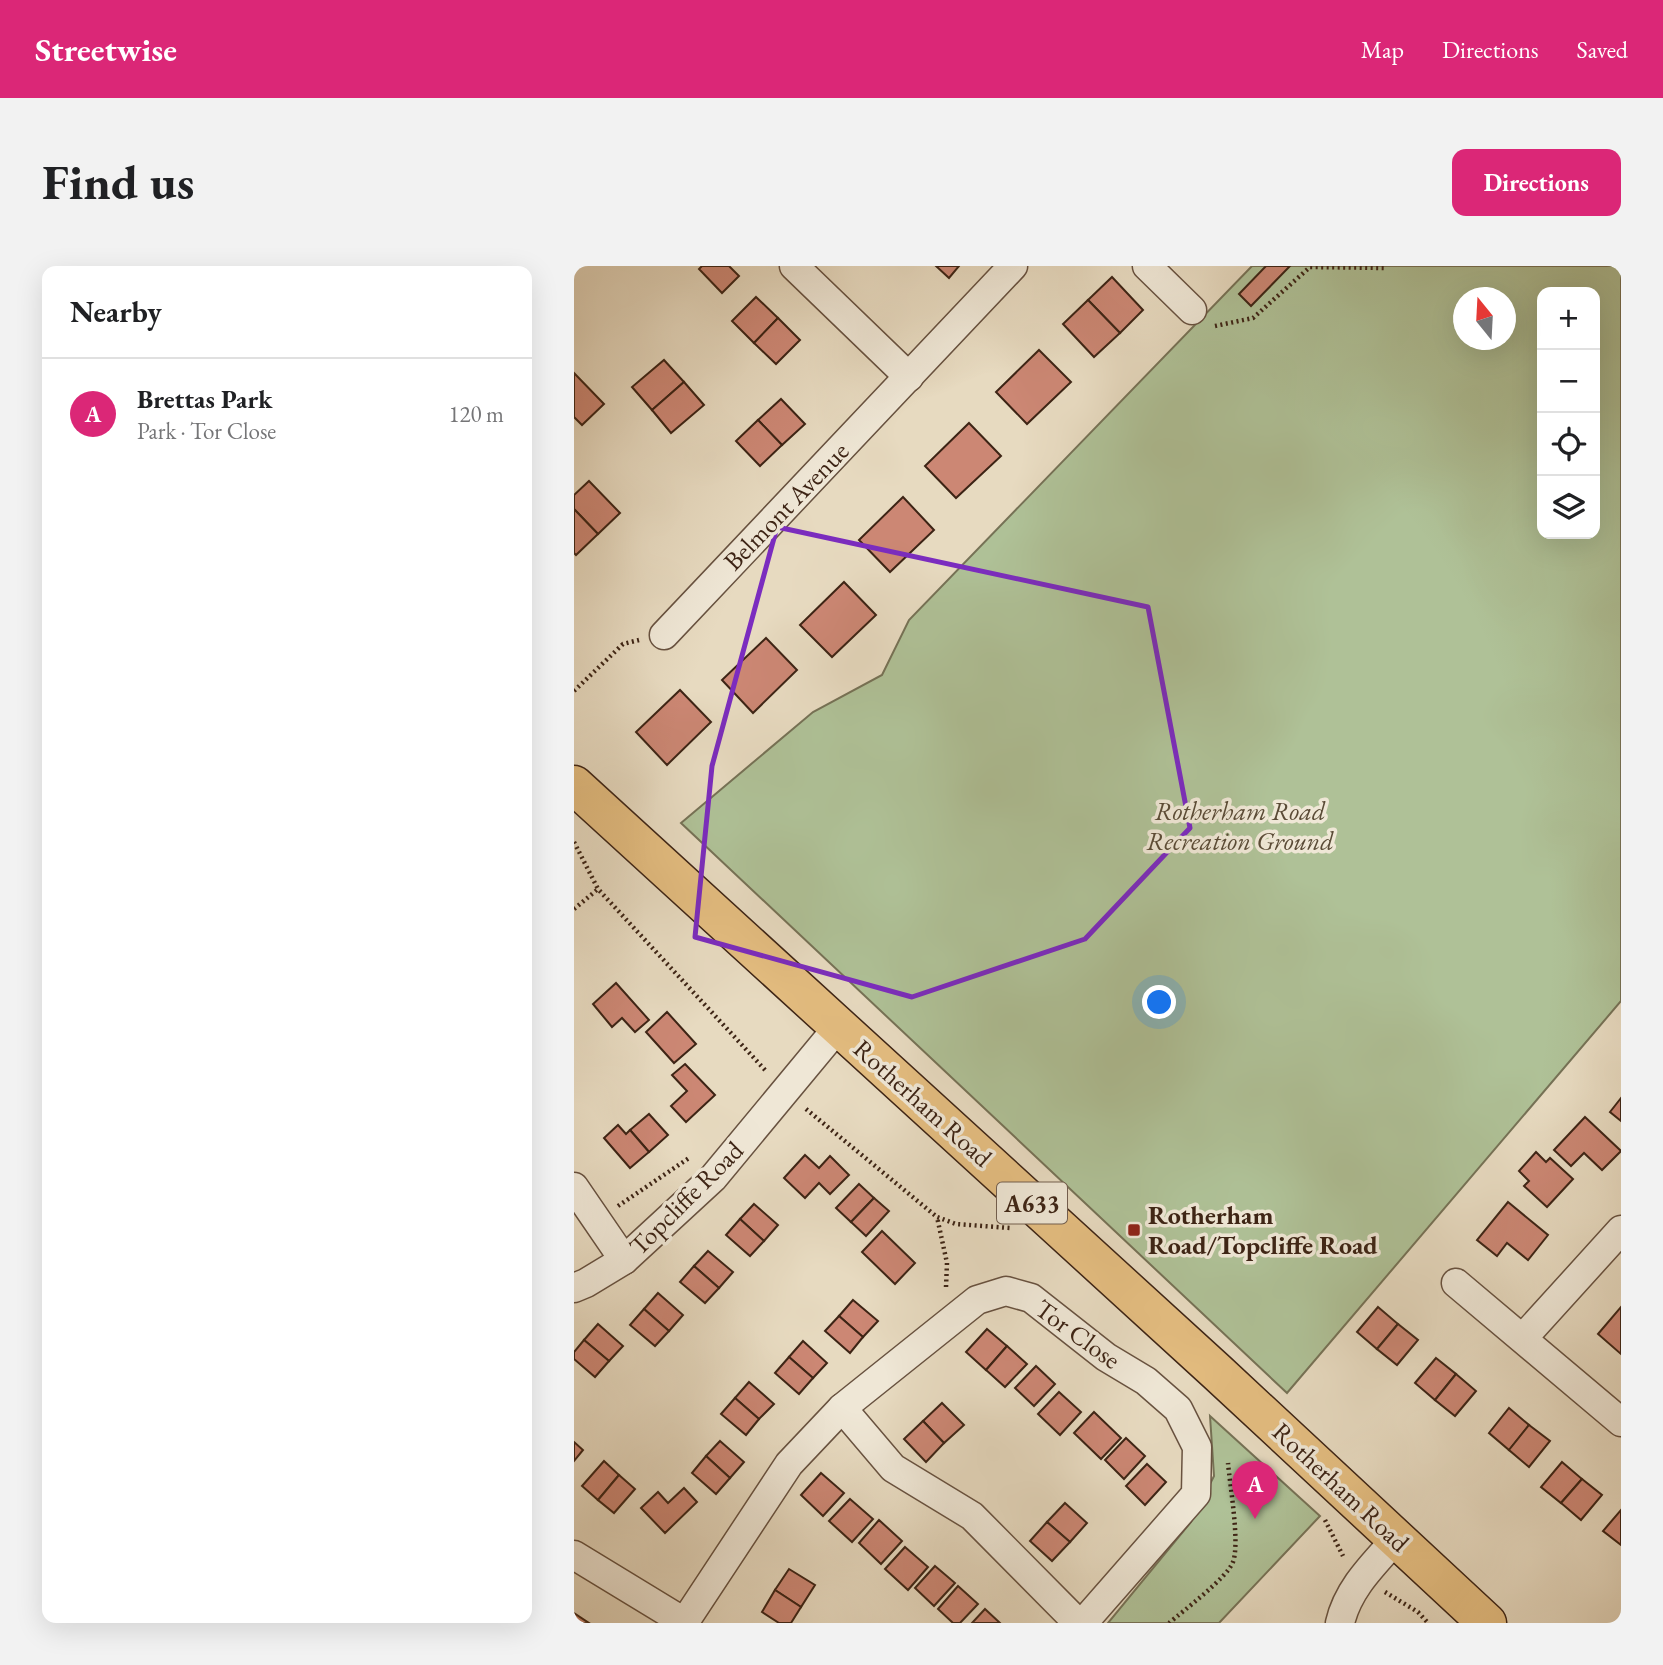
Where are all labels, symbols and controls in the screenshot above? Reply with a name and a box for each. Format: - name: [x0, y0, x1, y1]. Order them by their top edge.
- text: Streetwise: [35, 28, 177, 71]
- text: Map: [1361, 34, 1404, 65]
- text: Directions: [1442, 34, 1539, 65]
- text: Saved: [1577, 34, 1628, 65]
- button: Directions: [1452, 149, 1621, 216]
- text: Find us: [42, 150, 194, 214]
- north arrow: [1453, 287, 1516, 350]
- map controls: [1537, 287, 1600, 539]
- button: +: [1537, 287, 1600, 350]
- text: Nearby: [70, 292, 162, 331]
- button: −: [1537, 350, 1600, 413]
- text: Brettas Park: [137, 382, 272, 416]
- text: A: [85, 399, 101, 429]
- text: 120 m: [448, 399, 504, 429]
- button: locate: [1537, 413, 1600, 476]
- text: Park · Tor Close: [137, 416, 276, 446]
- street label: Belmont Avenue: [716, 434, 856, 578]
- button: layers: [1537, 476, 1600, 539]
- park label: Rotherham Road Recreation Ground: [1146, 794, 1334, 858]
- your location: [1142, 985, 1176, 1019]
- street label: Rotherham Road: [846, 1032, 1000, 1175]
- street label: Topcliffe Road: [622, 1133, 751, 1262]
- road number: A633: [997, 1183, 1067, 1224]
- place label: Rotherham Road/Topcliffe Road: [1148, 1198, 1378, 1262]
- marker: Rotherham Road/Topcliffe Road: [1126, 1222, 1142, 1238]
- street label: Tor Close: [1029, 1292, 1127, 1376]
- street label: Rotherham Road: [1265, 1415, 1417, 1560]
- pin: A: [1232, 1461, 1278, 1519]

